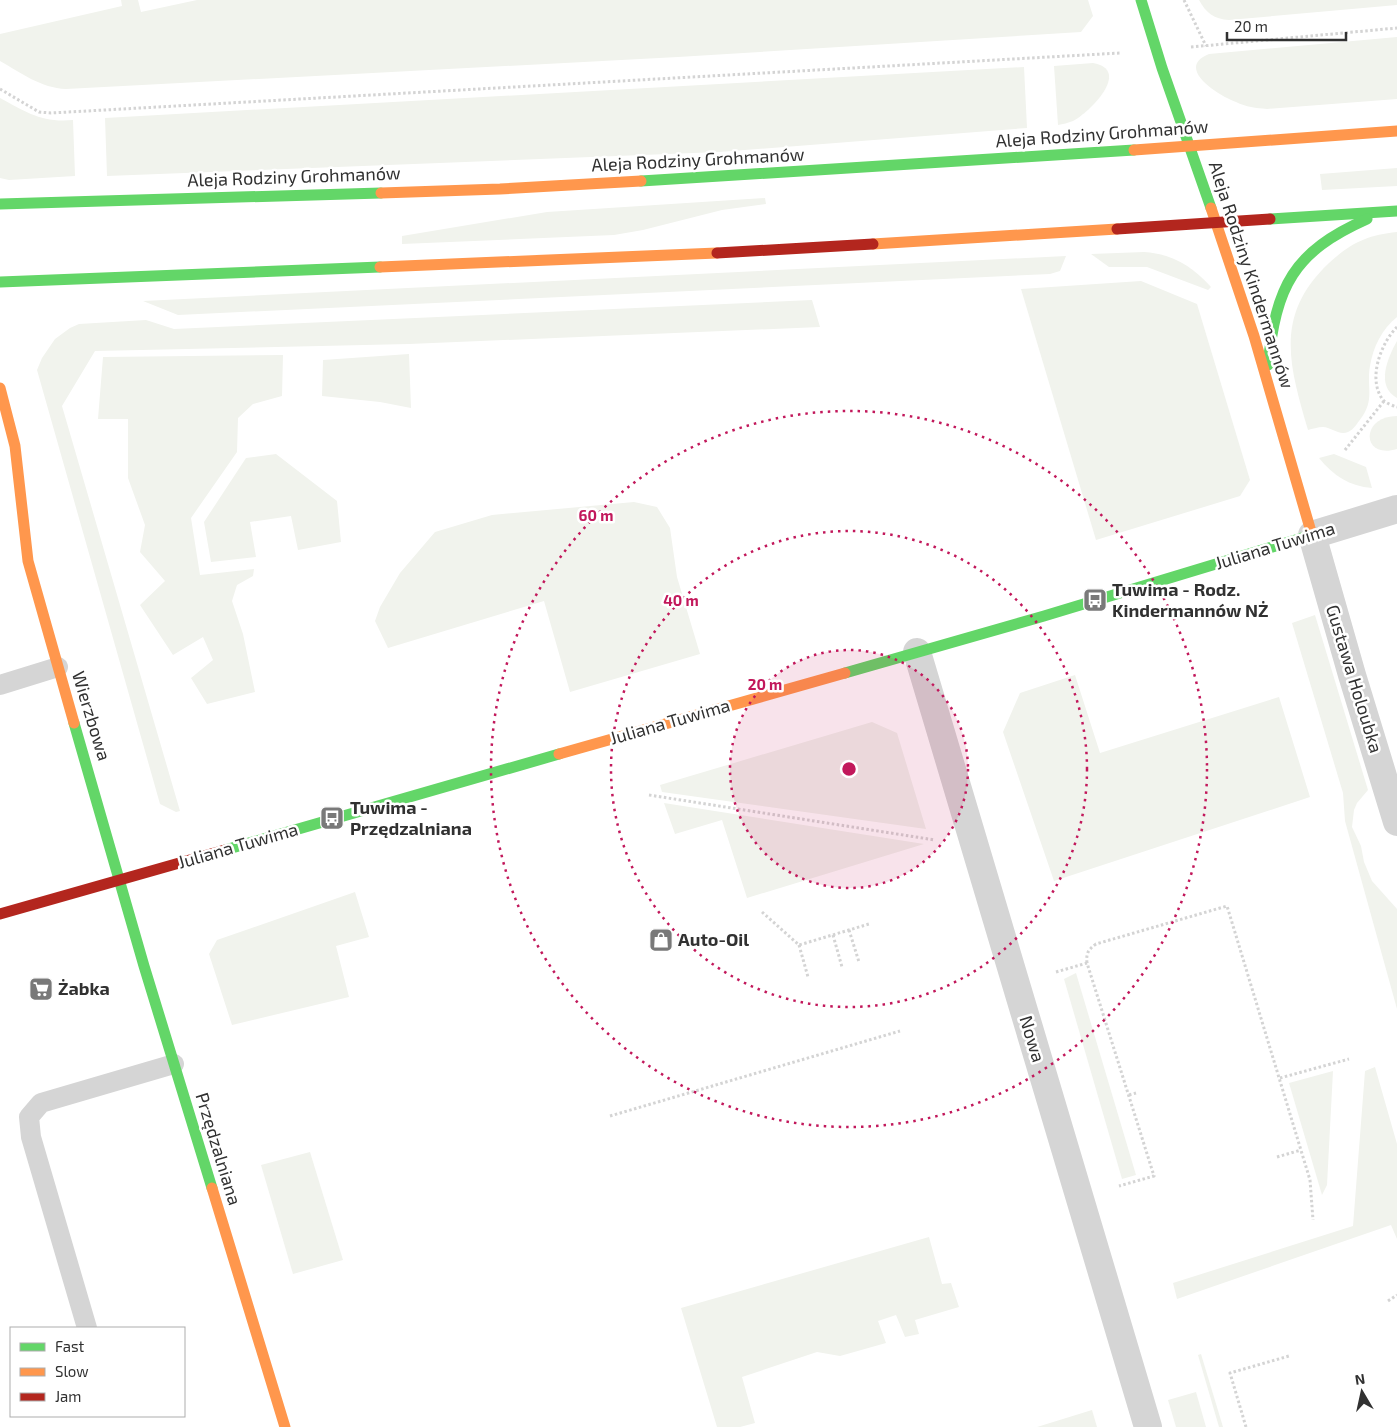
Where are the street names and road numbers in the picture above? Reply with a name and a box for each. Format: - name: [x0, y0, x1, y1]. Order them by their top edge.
- street label: Aleja Rodziny Grohmanów: [995, 115, 1209, 151]
- street label: Aleja Rodziny Grohmanów: [591, 142, 805, 176]
- street label: Aleja Rodziny Kindermannów: [1205, 158, 1299, 391]
- street label: Aleja Rodziny Grohmanów: [187, 161, 401, 191]
- street label: Juliana Tuwima: [1212, 516, 1337, 574]
- street label: Gustawa Holoubka: [1322, 602, 1388, 755]
- street label: Wierzbowa: [68, 668, 116, 763]
- street label: Juliana Tuwima: [607, 693, 732, 749]
- street label: Juliana Tuwima: [175, 817, 300, 873]
- street label: Nowa: [1015, 1013, 1050, 1065]
- street label: Przędzalniana: [191, 1090, 247, 1208]

